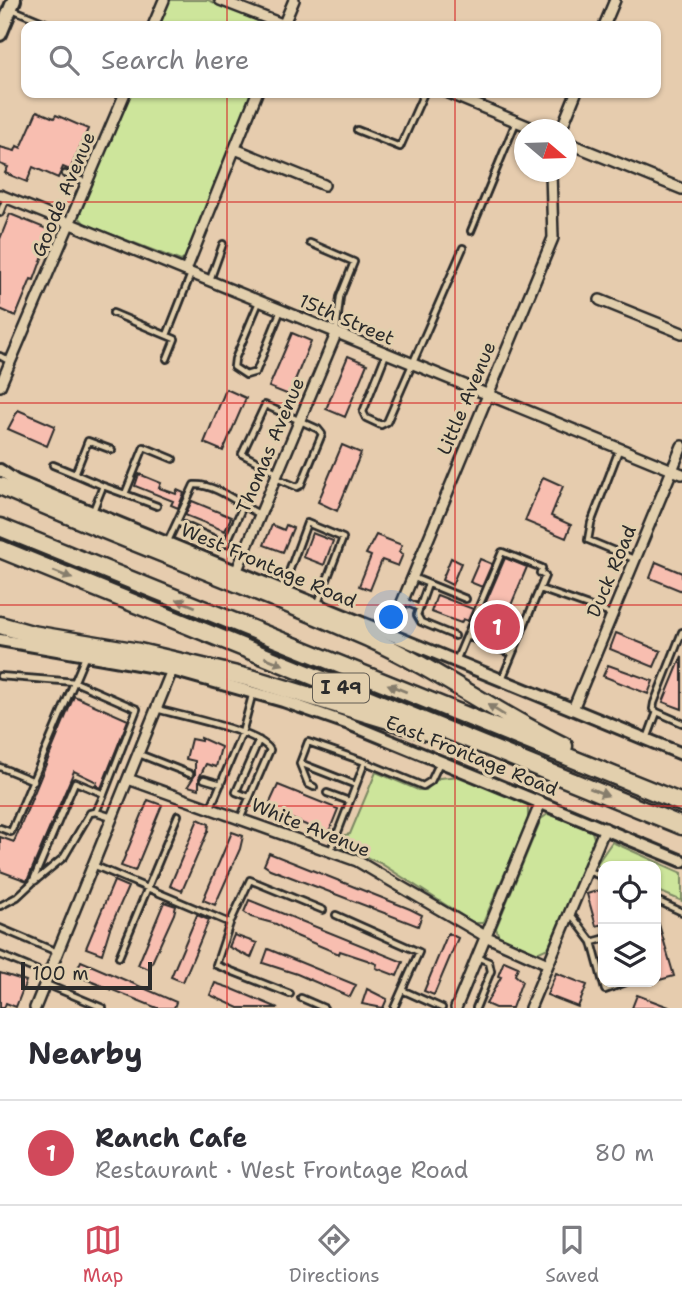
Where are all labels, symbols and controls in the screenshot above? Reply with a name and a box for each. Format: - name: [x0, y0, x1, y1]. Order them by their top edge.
- search box: [21, 21, 661, 98]
- icon: search: [45, 41, 83, 79]
- text: Search here: [101, 42, 250, 77]
- north arrow: [514, 119, 577, 182]
- street label: Goode Avenue: [26, 128, 101, 261]
- street label: 15th Street: [295, 288, 398, 351]
- street label: Little Avenue: [431, 338, 502, 459]
- street label: Thomas Avenue: [231, 374, 310, 517]
- street label: West Frontage Road: [177, 517, 360, 614]
- street label: Duck Road: [581, 521, 642, 621]
- one-way arrow: [53, 570, 74, 581]
- one-way arrow: [175, 597, 196, 608]
- your location: [374, 600, 408, 634]
- pin: 1: [474, 601, 520, 653]
- one-way arrow: [264, 655, 285, 666]
- road number: I 49: [313, 674, 369, 702]
- one-way arrow: [386, 683, 407, 694]
- one-way arrow: [487, 703, 506, 716]
- street label: East Frontage Road: [382, 709, 562, 801]
- one-way arrow: [588, 787, 609, 798]
- street label: White Avenue: [247, 792, 374, 863]
- map controls: [598, 861, 661, 987]
- button: locate: [598, 861, 661, 924]
- button: layers: [598, 924, 661, 987]
- scale bar: [21, 959, 152, 991]
- text: 100 m: [32, 961, 89, 986]
- text: Nearby: [28, 1033, 143, 1074]
- text: Ranch Cafe: [95, 1120, 247, 1155]
- text: 1: [46, 1138, 56, 1168]
- text: 80 m: [595, 1138, 654, 1168]
- text: Restaurant · West Frontage Road: [95, 1155, 468, 1185]
- tab: Map: [83, 1221, 123, 1288]
- tab: Directions: [289, 1221, 380, 1288]
- tab: Saved: [545, 1221, 599, 1288]

